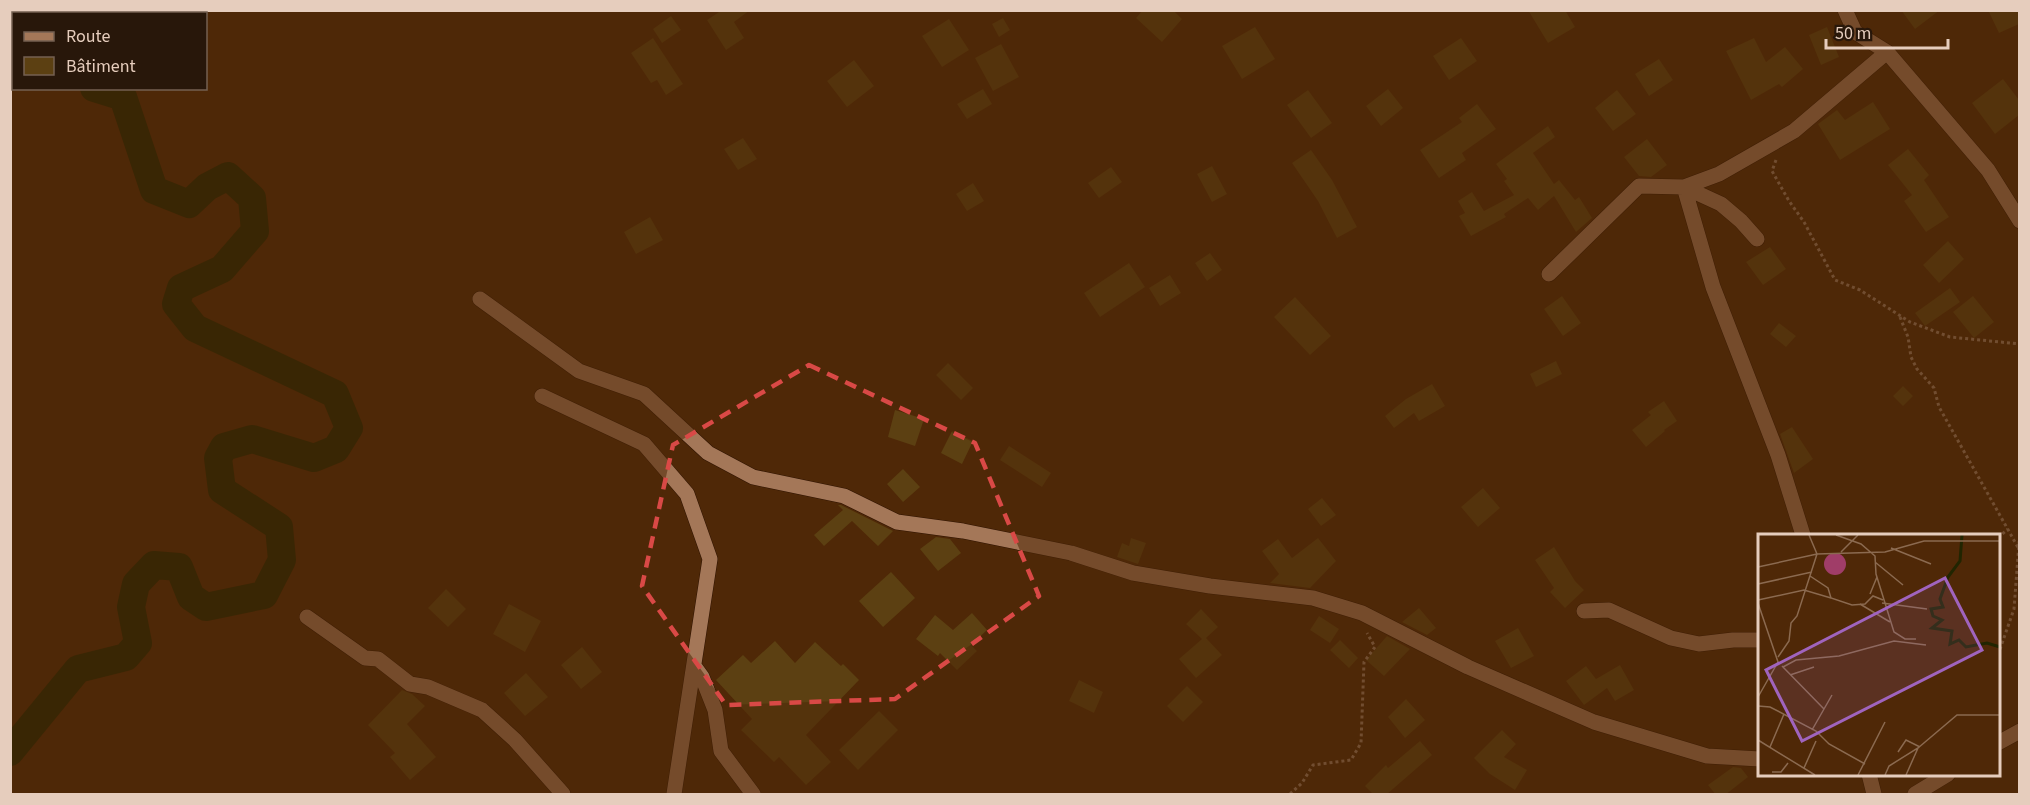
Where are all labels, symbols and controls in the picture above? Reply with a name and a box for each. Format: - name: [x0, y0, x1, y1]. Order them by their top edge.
- legend: [12, 12, 207, 90]
- scale bar: [1826, 12, 1948, 50]
- text: 50 m: [1835, 21, 1871, 46]
- text: Route: [66, 24, 110, 49]
- text: Bâtiment: [66, 54, 136, 79]
- inset map: [1758, 534, 2000, 775]

